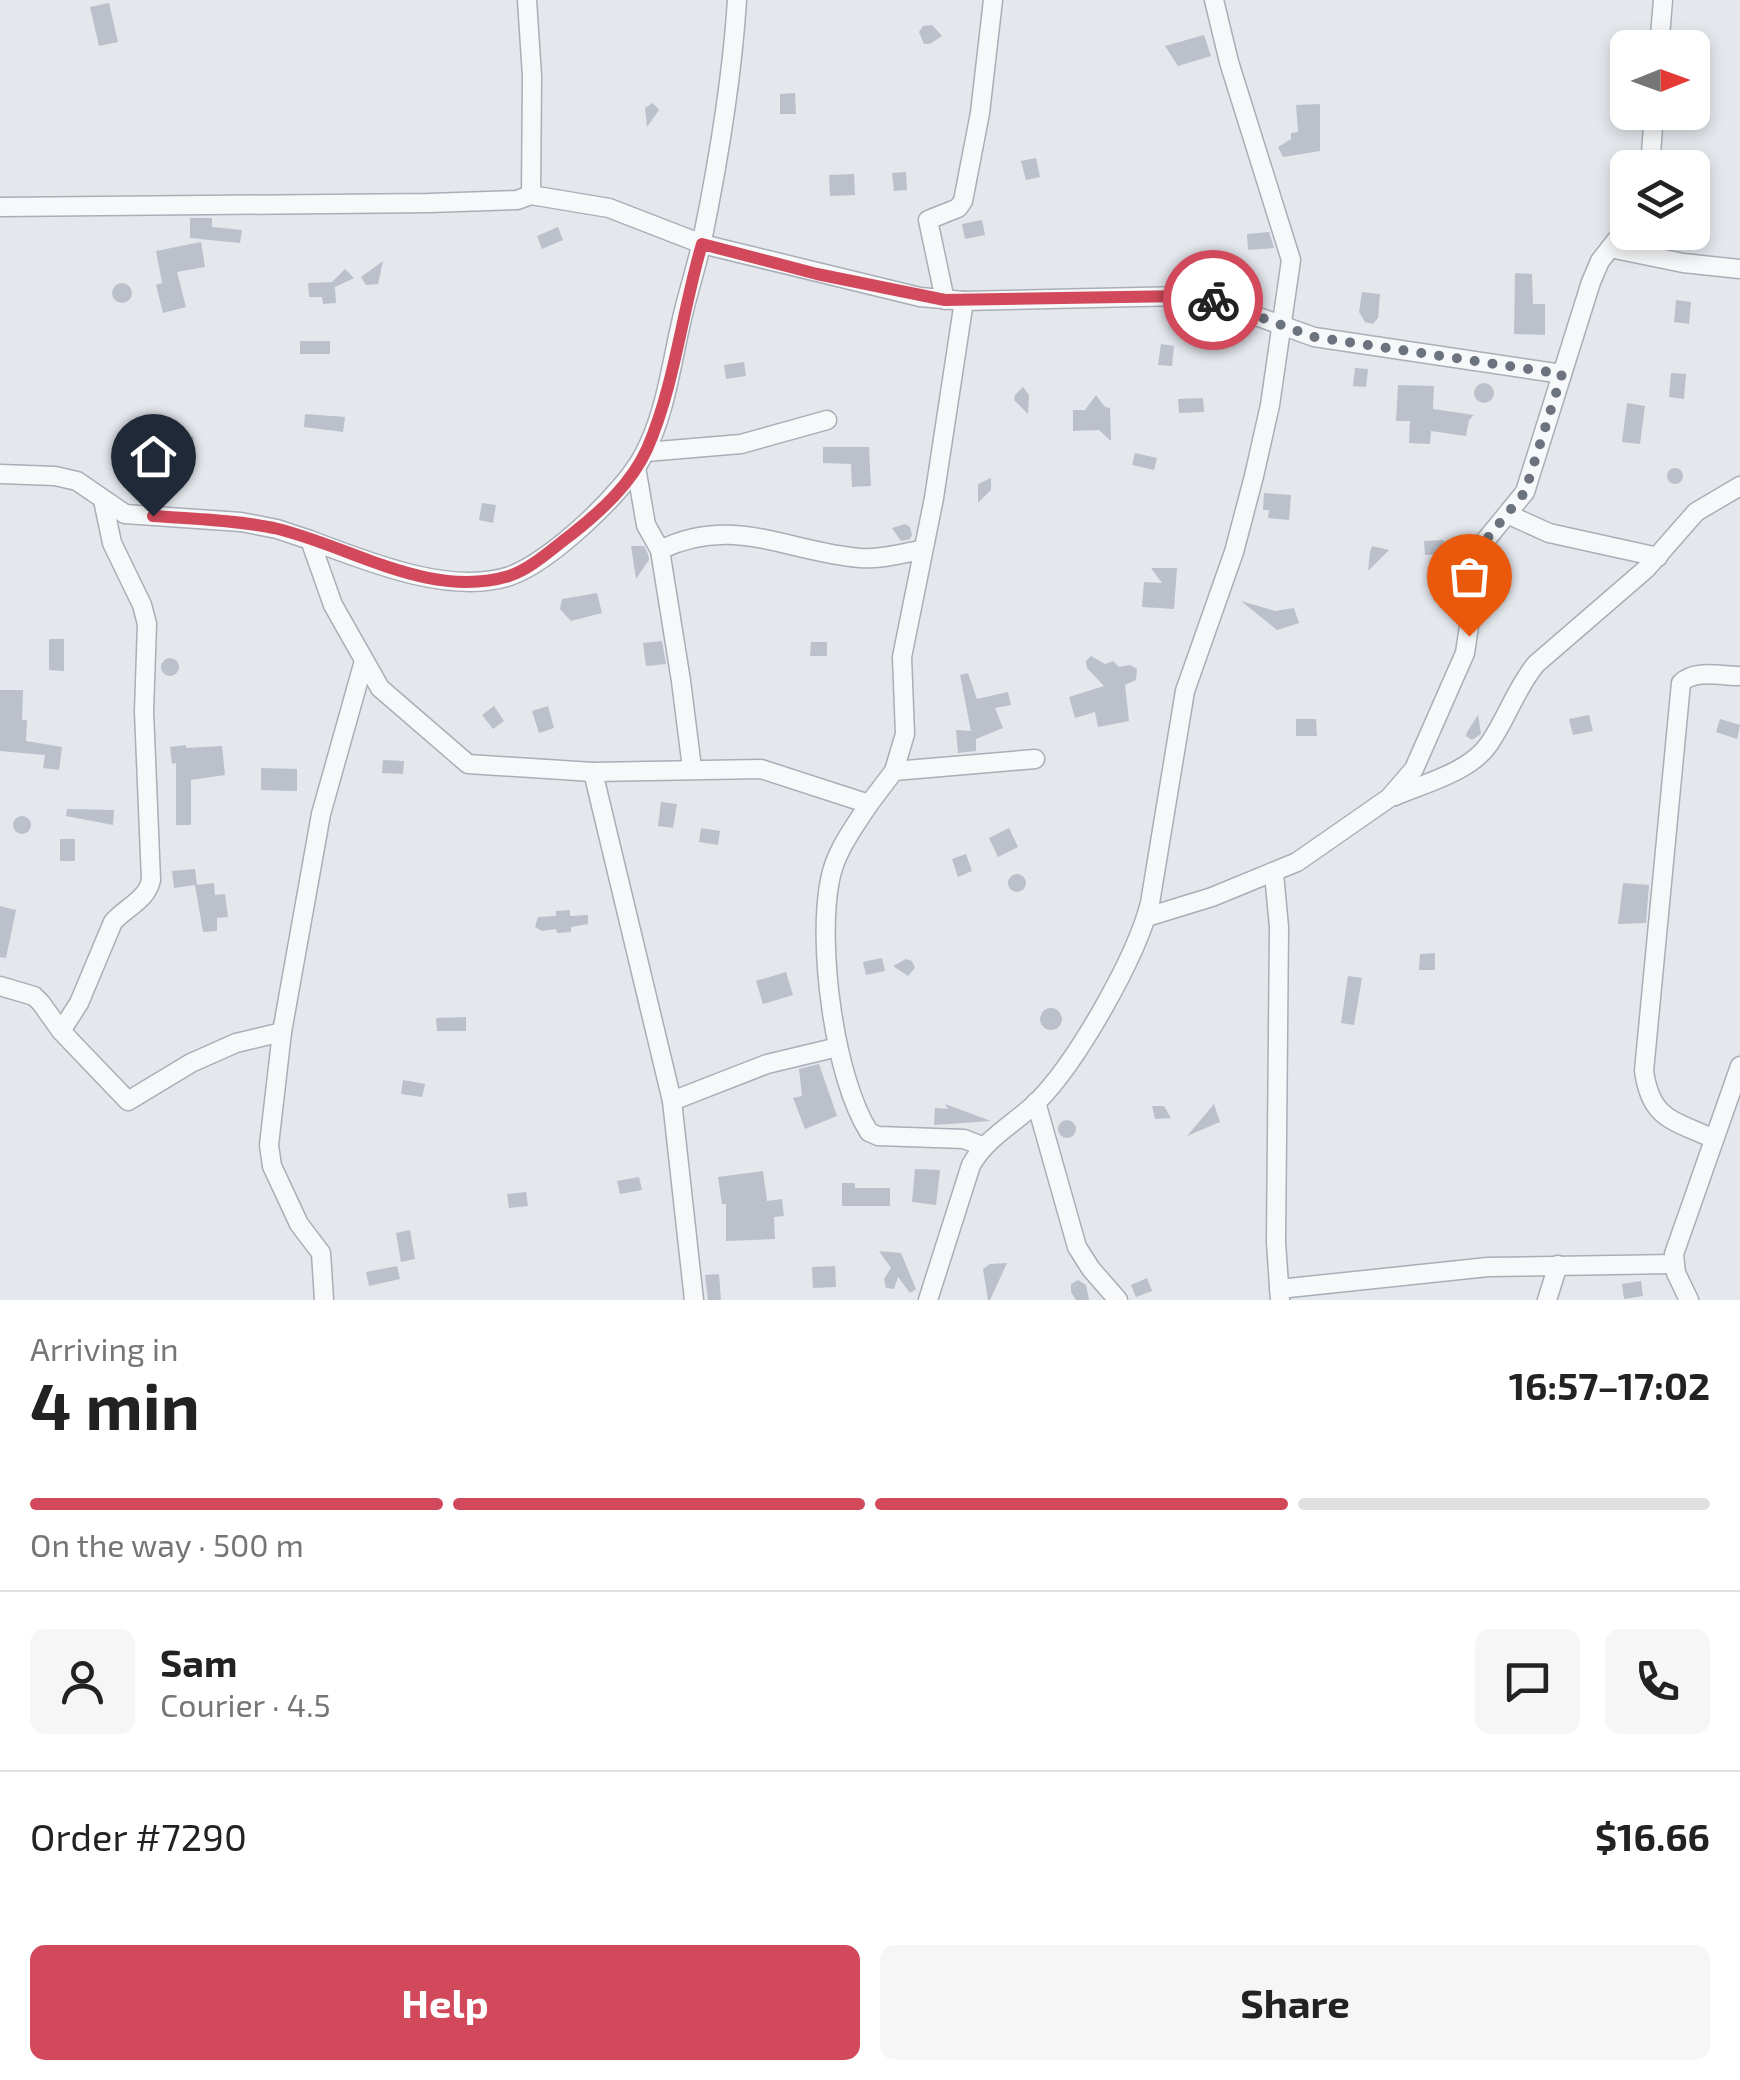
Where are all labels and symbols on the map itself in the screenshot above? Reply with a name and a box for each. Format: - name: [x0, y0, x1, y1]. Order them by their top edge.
- north arrow: [1610, 30, 1710, 130]
- courier: [1163, 250, 1263, 350]
- pin: [111, 414, 196, 517]
- pin: [1427, 534, 1512, 637]

